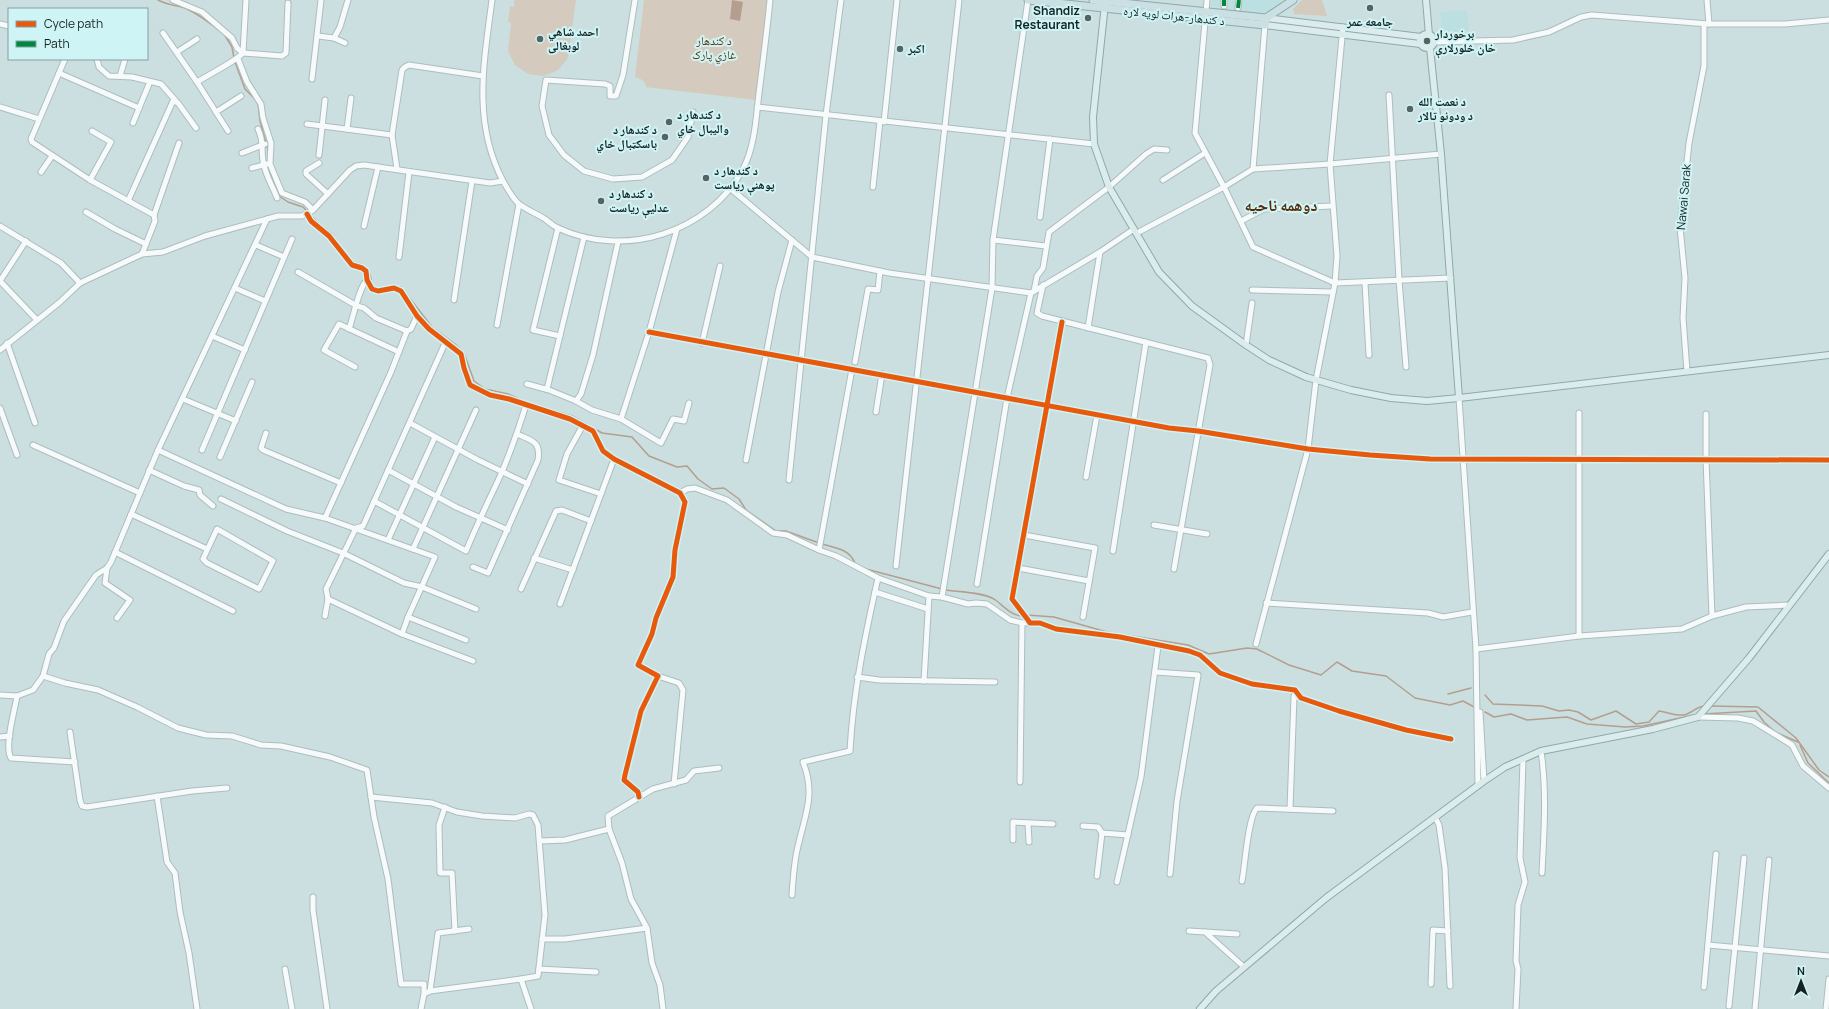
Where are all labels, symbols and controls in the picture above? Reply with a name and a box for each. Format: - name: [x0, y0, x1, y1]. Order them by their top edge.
- place label: Shandiz Restaurant: [1014, 2, 1080, 33]
- street label: د کندهار-هرات لويه لاره: [1123, 2, 1226, 29]
- marker: جامعه عمر: [1365, 3, 1375, 13]
- legend: [8, 8, 148, 60]
- marker: Shandiz Restaurant: [1083, 13, 1093, 23]
- place label: جامعه عمر: [1346, 13, 1393, 30]
- text: Cycle path: [44, 15, 103, 32]
- place label: احمد شاهي لوبغالی: [548, 23, 599, 54]
- place label: برخوردار خان څلورلارې: [1434, 25, 1496, 59]
- park label: د کندهار غازي پارک: [692, 32, 736, 65]
- marker: احمد شاهي لوبغالی: [535, 34, 545, 44]
- text: Path: [44, 35, 70, 52]
- marker: برخوردار خان څلورلارې: [1422, 36, 1432, 46]
- place label: اکبر: [907, 40, 925, 57]
- marker: اکبر: [895, 44, 905, 54]
- place label: د نعمت الله د ودونو تالار: [1417, 93, 1473, 124]
- marker: د نعمت الله د ودونو تالار: [1405, 104, 1415, 114]
- place label: د کندهار د واليبال ځاي: [677, 106, 729, 139]
- marker: د کندهار د واليبال ځاي: [664, 117, 674, 127]
- place label: د کندهار د باسکټبال ځاي: [596, 121, 657, 154]
- marker: د کندهار د باسکټبال ځاي: [660, 132, 670, 142]
- place label: د کندهار د پوهنې رياست: [714, 162, 775, 196]
- street label: Nawai Sarak: [1672, 162, 1695, 231]
- marker: د کندهار د پوهنې رياست: [701, 173, 711, 183]
- place label: د کندهار د عدلیې رياست: [609, 185, 669, 219]
- district label: دوهمه ناحیه: [1244, 194, 1318, 216]
- marker: د کندهار د عدلیې رياست: [596, 196, 606, 206]
- north arrow: [1781, 961, 1821, 1001]
- text: N: [1797, 963, 1805, 978]

